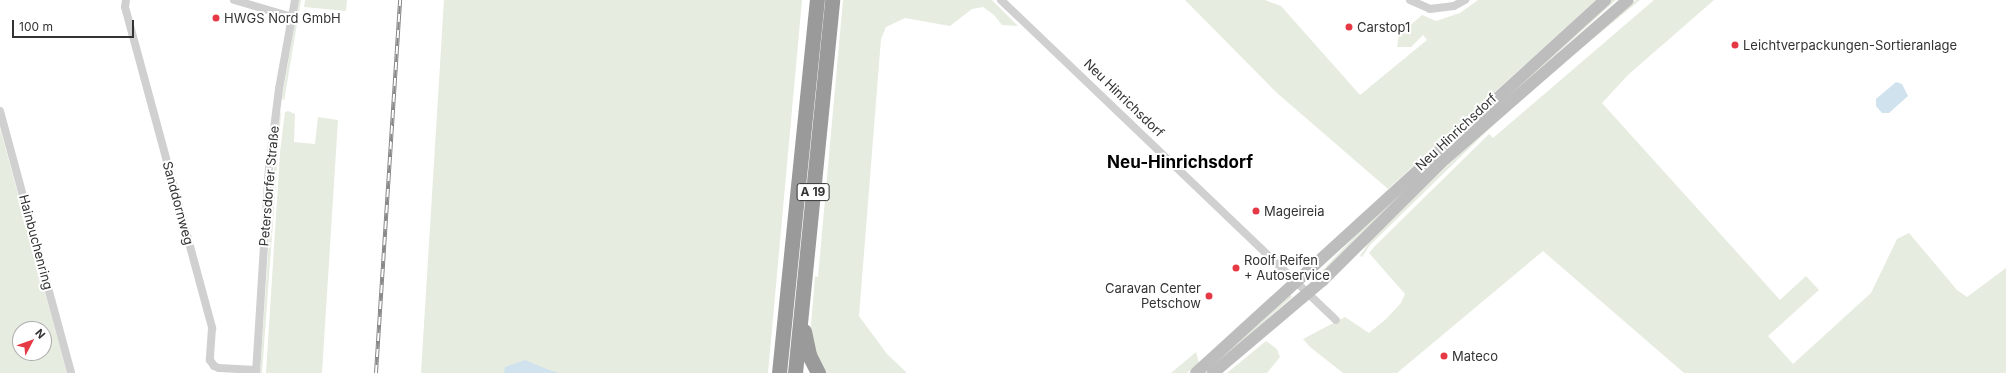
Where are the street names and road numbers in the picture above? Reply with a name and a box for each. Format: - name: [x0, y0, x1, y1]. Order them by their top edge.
- street label: Neu Hinrichsdorf: [1081, 56, 1167, 140]
- street label: Neu Hinrichsdorf: [1412, 90, 1500, 174]
- street label: Petersdorfer Straße: [256, 125, 282, 247]
- street label: Sanddornweg: [159, 160, 197, 246]
- road number: A 19: [796, 182, 830, 202]
- street label: Hainbuchenring: [16, 193, 56, 291]

